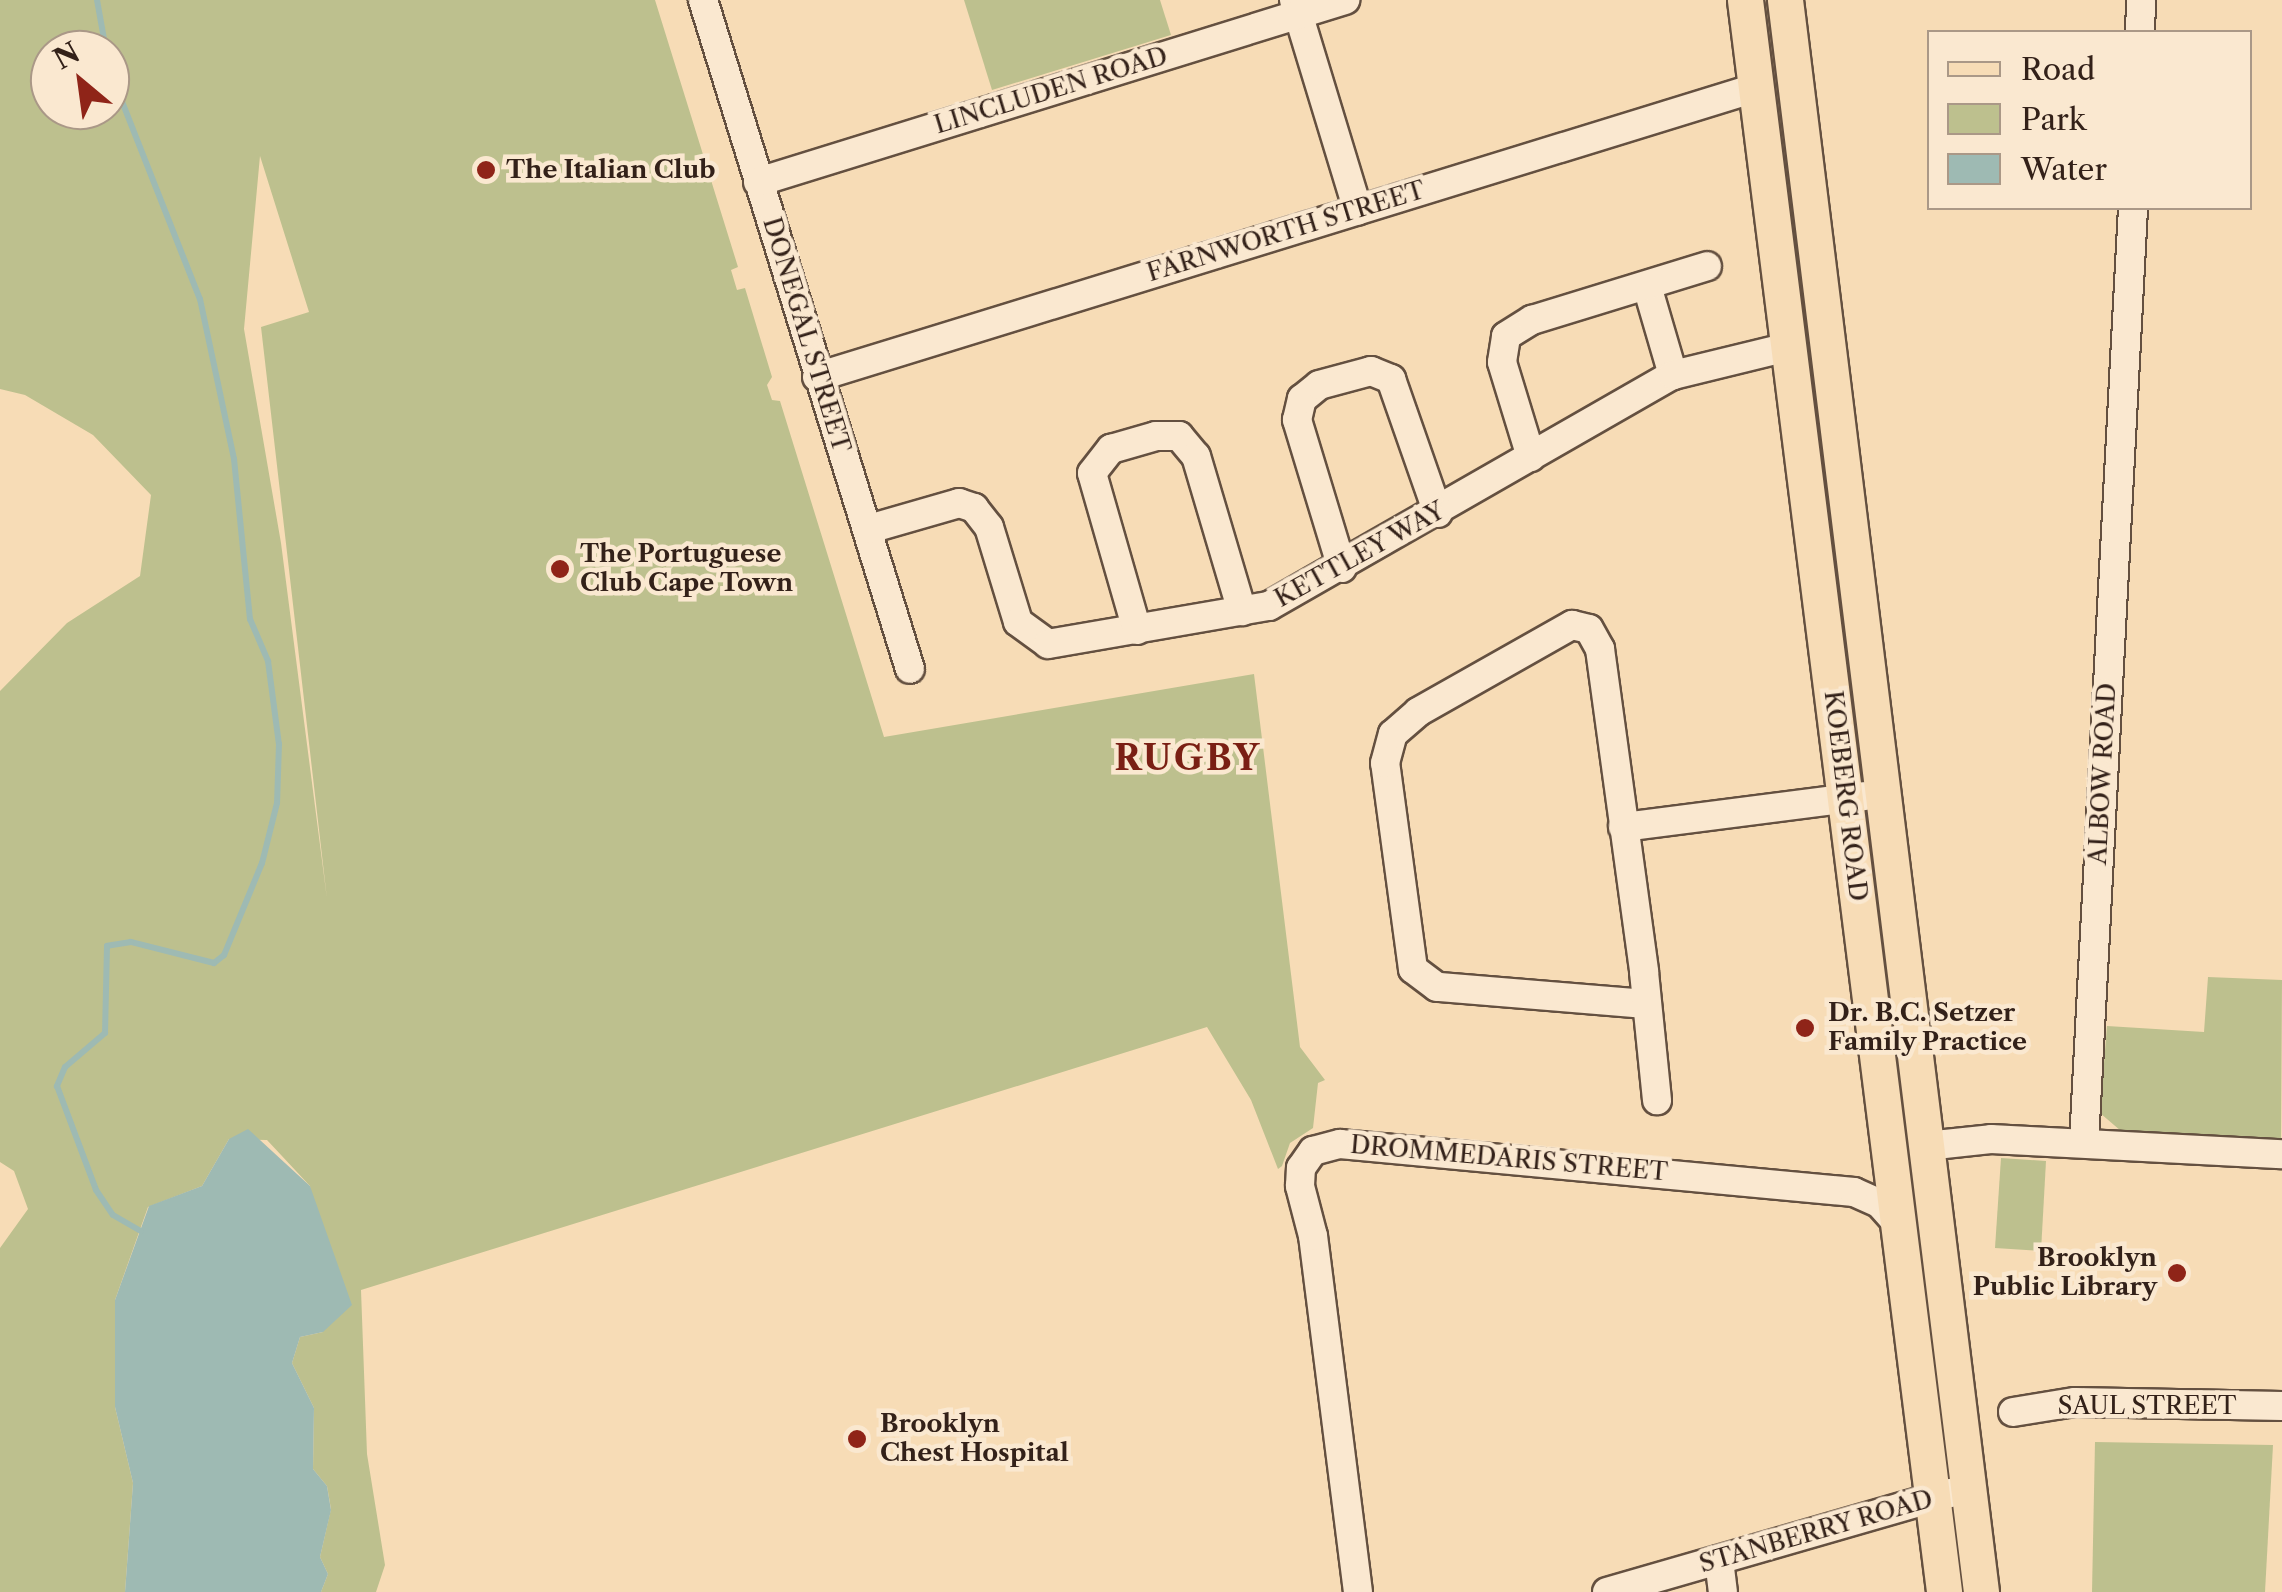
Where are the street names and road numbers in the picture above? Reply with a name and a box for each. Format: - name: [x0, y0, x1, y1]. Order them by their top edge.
- street label: LINCLUDEN ROAD: [931, 41, 1171, 141]
- street label: FARNWORTH STREET: [1143, 175, 1429, 289]
- street label: DONEGAL STREET: [756, 213, 856, 457]
- street label: KETTLEY WAY: [1269, 495, 1451, 615]
- street label: ALBOW ROAD: [2083, 682, 2123, 866]
- street label: KOEBERG ROAD: [1817, 689, 1873, 903]
- street label: DROMMEDARIS STREET: [1349, 1130, 1669, 1188]
- street label: SAUL STREET: [2057, 1391, 2237, 1421]
- street label: STANBERRY ROAD: [1695, 1484, 1937, 1580]

